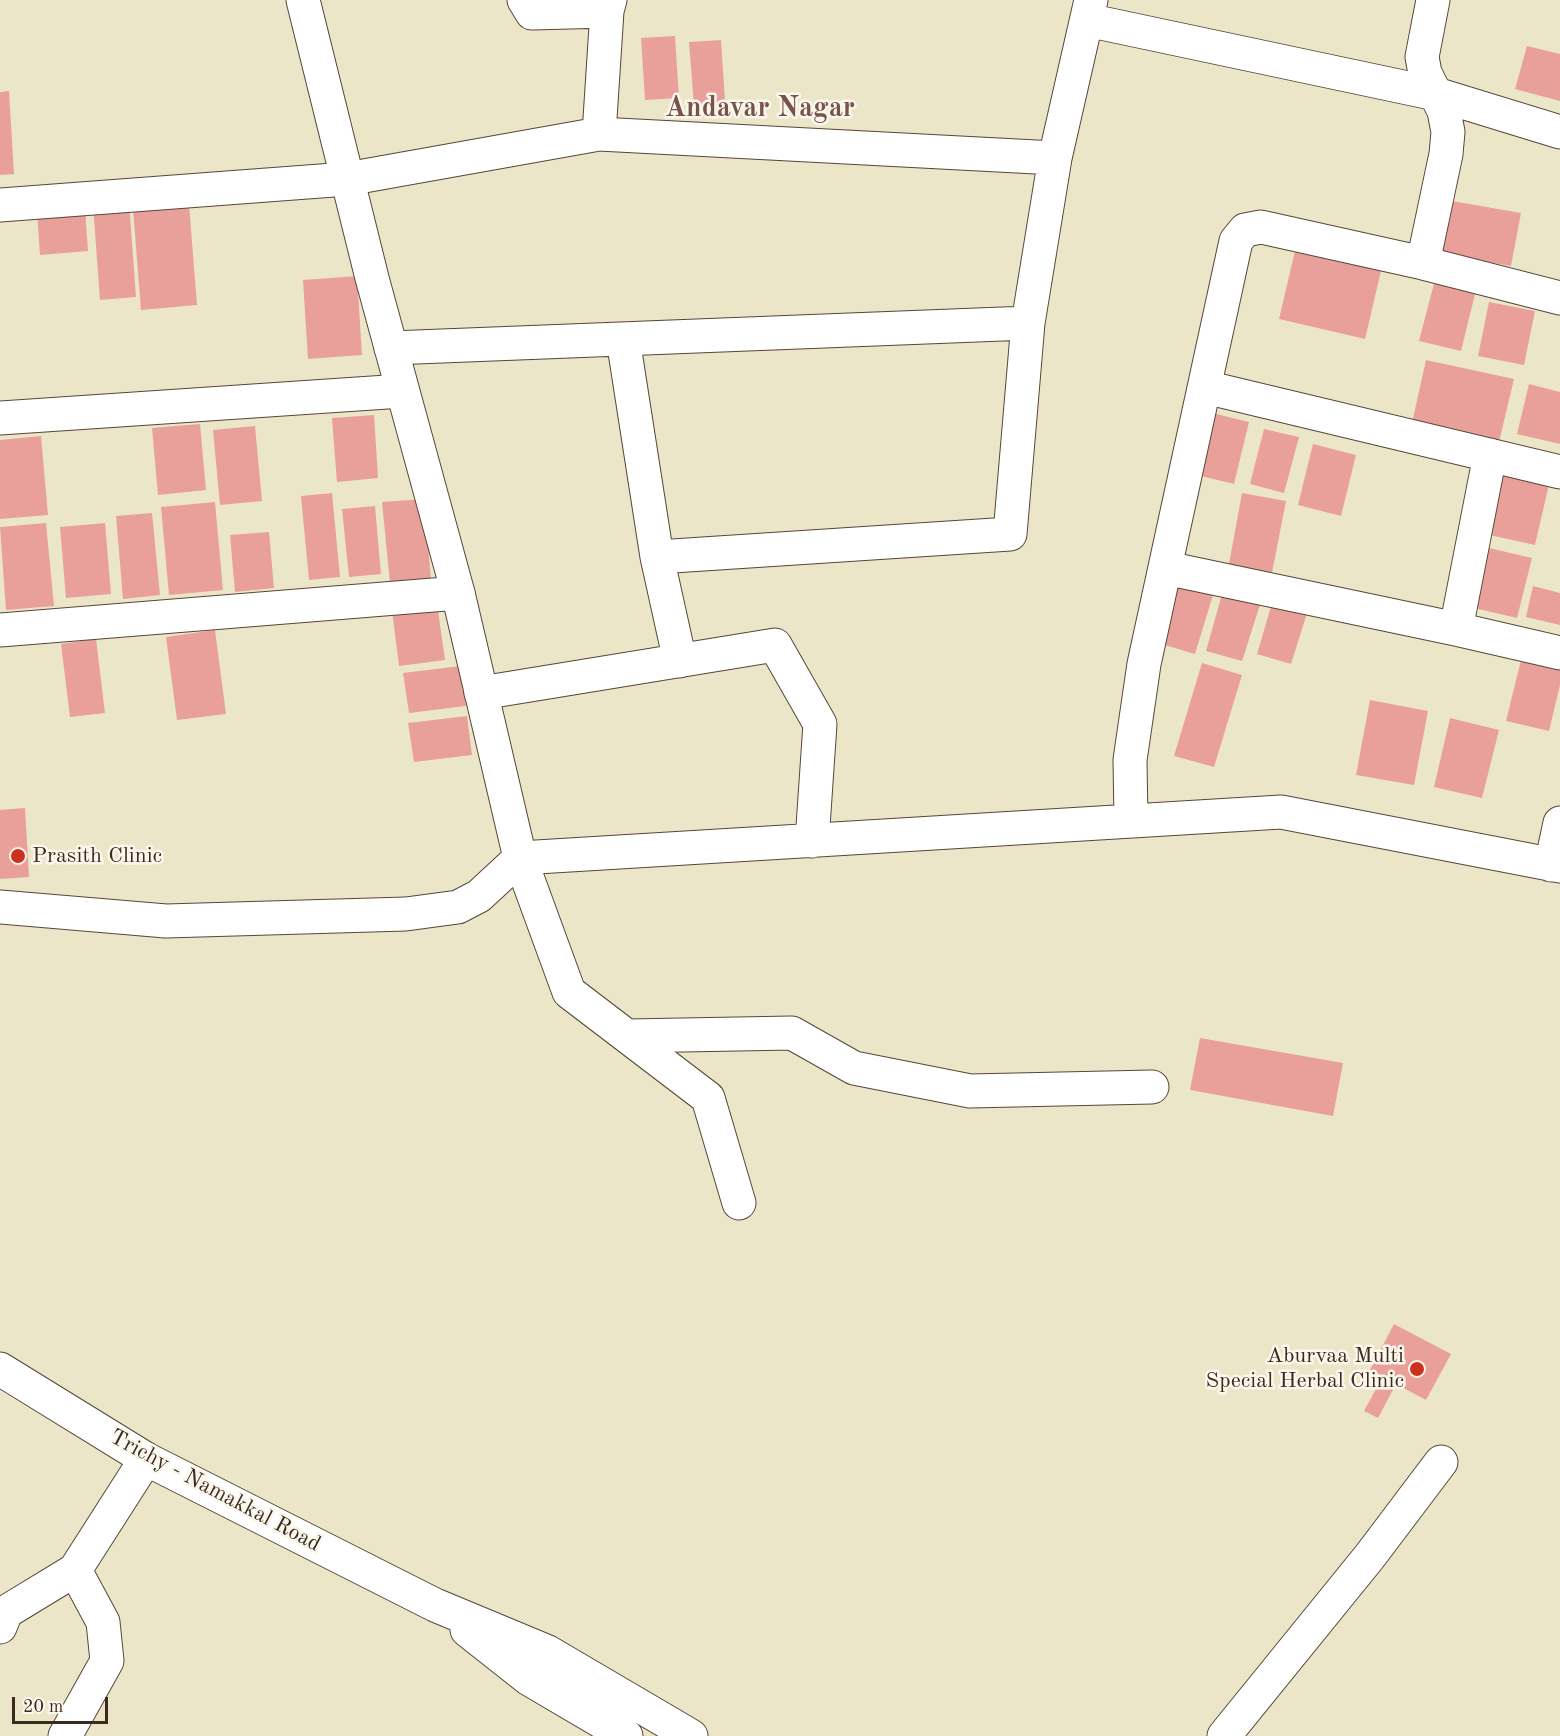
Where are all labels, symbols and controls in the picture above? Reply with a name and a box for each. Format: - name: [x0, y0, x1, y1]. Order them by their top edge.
- district label: Andavar Nagar: [665, 92, 855, 126]
- place label: Prasith Clinic: [32, 843, 162, 869]
- marker: Prasith Clinic: [9, 847, 27, 865]
- place label: Aburvaa Multi Special Herbal Clinic: [1206, 1343, 1404, 1394]
- marker: Aburvaa Multi Special Herbal Clinic: [1408, 1360, 1426, 1378]
- street label: Trichy - Namakkal Road: [105, 1424, 325, 1558]
- scale bar: [15, 1685, 111, 1723]
- text: 20 m: [23, 1698, 63, 1716]

